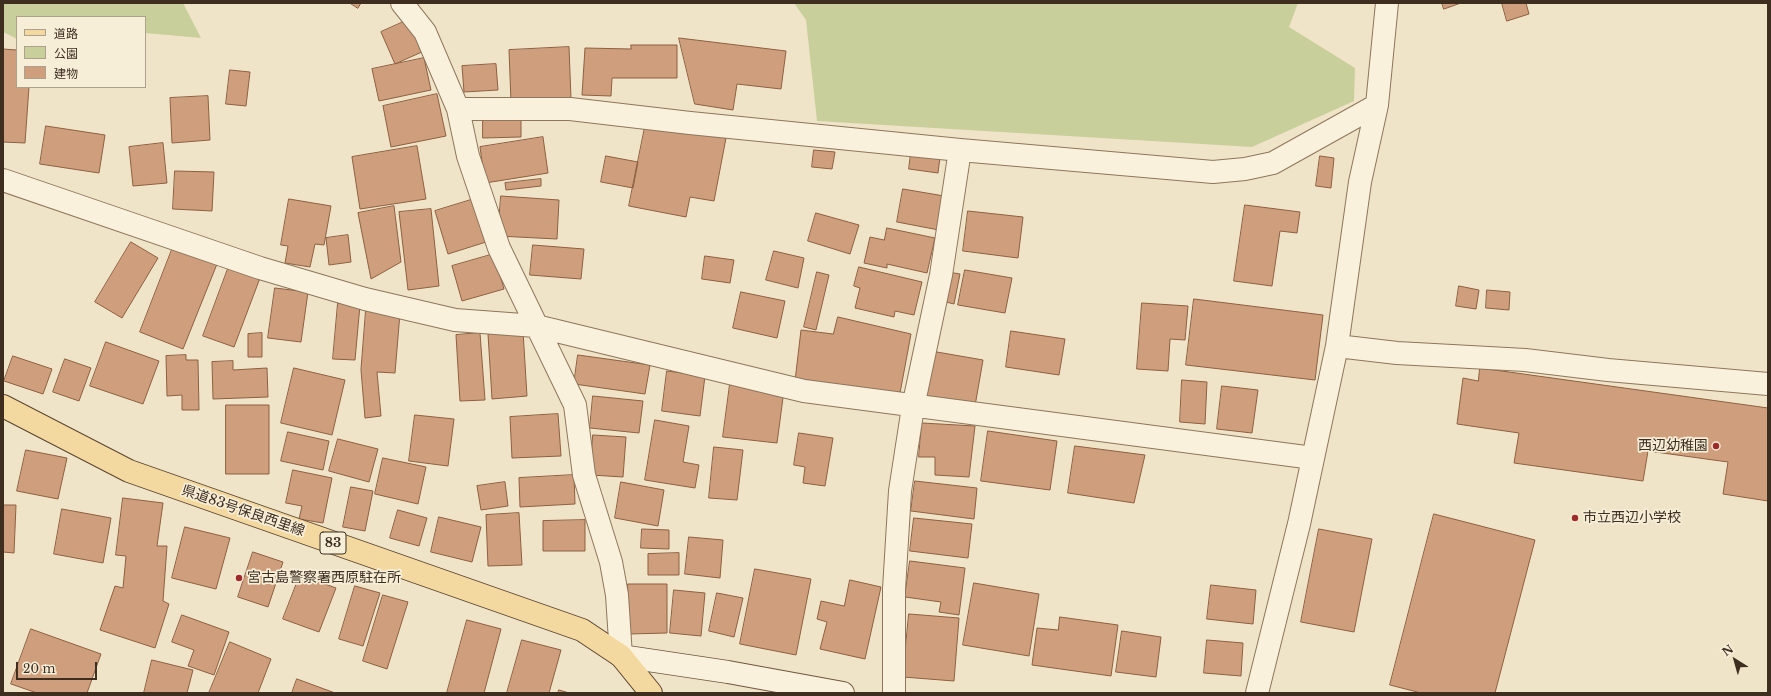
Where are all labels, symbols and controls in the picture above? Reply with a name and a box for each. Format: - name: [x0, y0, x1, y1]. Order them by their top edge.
- legend: [16, 16, 146, 88]
- text: 道路: [54, 26, 78, 41]
- text: 公園: [54, 46, 78, 61]
- text: 建物: [54, 66, 78, 81]
- place label: 西辺幼稚園: [1638, 438, 1708, 454]
- marker: 西辺幼稚園: [1711, 441, 1721, 451]
- street label: 県道83号保良西里線: [179, 482, 307, 540]
- place label: 市立西辺小学校: [1583, 510, 1681, 526]
- marker: 市立西辺小学校: [1570, 513, 1580, 523]
- road number: 83: [320, 532, 346, 554]
- place label: 宮古島警察署西原駐在所: [247, 570, 401, 586]
- marker: 宮古島警察署西原駐在所: [234, 573, 244, 583]
- north arrow: [1715, 640, 1755, 680]
- text: N: [1719, 642, 1736, 659]
- scale bar: [18, 654, 99, 680]
- text: 20 m: [23, 661, 55, 676]

